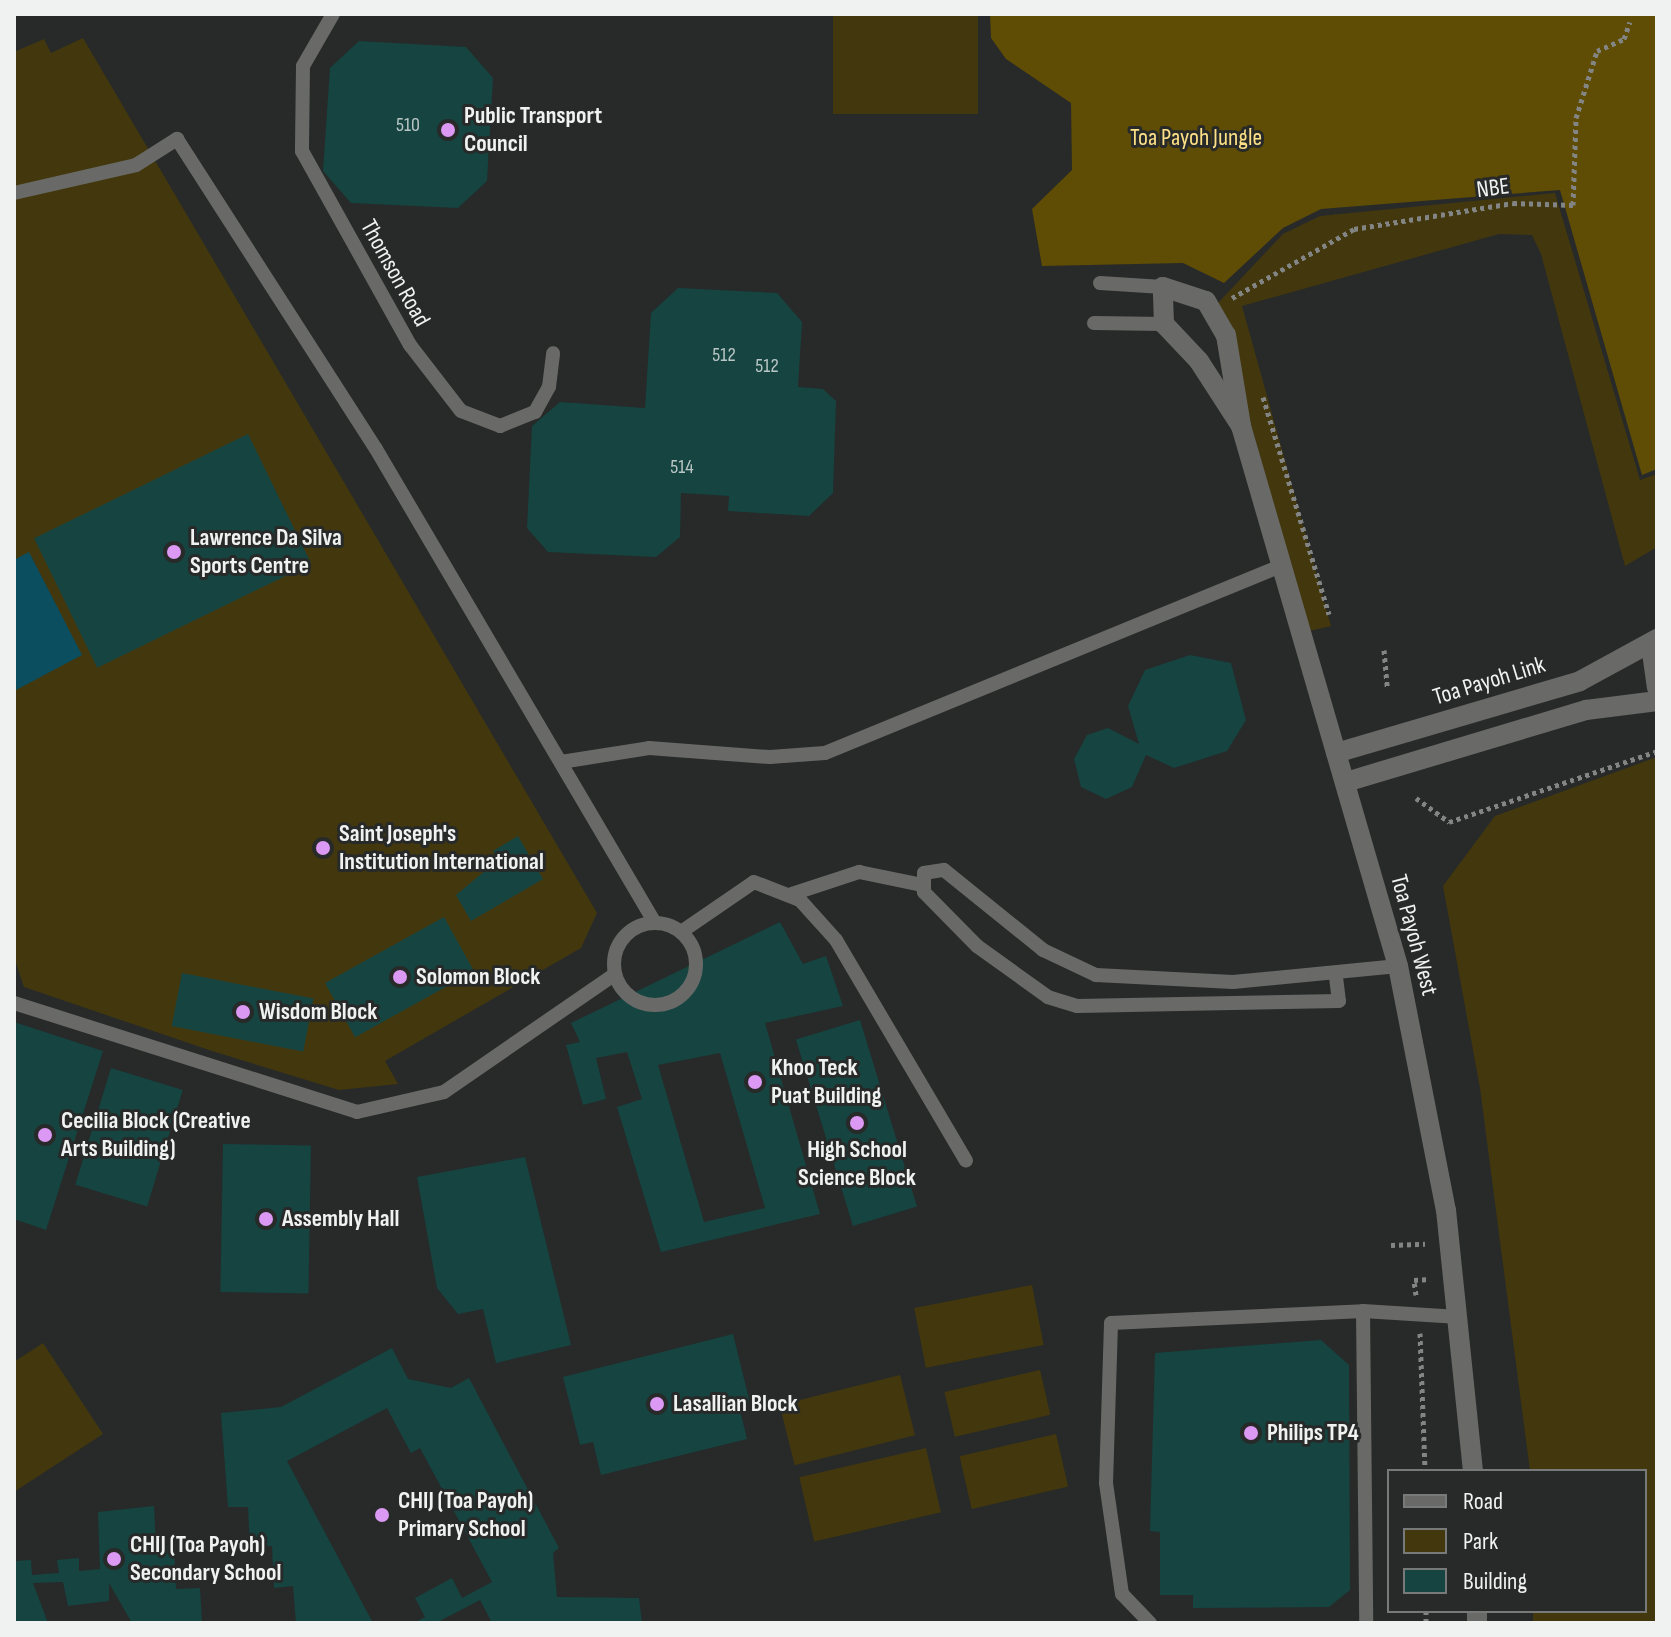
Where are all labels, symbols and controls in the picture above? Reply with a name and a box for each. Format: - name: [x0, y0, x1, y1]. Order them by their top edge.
- place label: Public Transport Council: [464, 102, 602, 158]
- house number: 510: [396, 113, 420, 137]
- marker: Public Transport Council: [439, 121, 457, 139]
- park label: Toa Payoh Jungle: [1130, 124, 1262, 152]
- street label: NBE: [1475, 172, 1511, 204]
- street label: Thomson Road: [354, 214, 436, 332]
- house number: 512: [712, 343, 736, 367]
- house number: 512: [755, 354, 779, 378]
- house number: 514: [670, 455, 694, 479]
- place label: Lawrence Da Silva Sports Centre: [190, 524, 342, 580]
- marker: Lawrence Da Silva Sports Centre: [165, 543, 183, 561]
- street label: Toa Payoh Link: [1429, 650, 1549, 712]
- place label: Saint Joseph's Institution International: [339, 820, 544, 876]
- marker: Saint Joseph's Institution International: [314, 839, 332, 857]
- street label: Toa Payoh West: [1384, 871, 1444, 999]
- place label: Solomon Block: [416, 963, 540, 991]
- marker: Solomon Block: [391, 968, 409, 986]
- place label: Wisdom Block: [259, 998, 377, 1026]
- marker: Wisdom Block: [234, 1003, 252, 1021]
- place label: Khoo Teck Puat Building: [771, 1054, 882, 1110]
- marker: Khoo Teck Puat Building: [746, 1073, 764, 1091]
- place label: Cecilia Block (Creative Arts Building): [61, 1107, 251, 1163]
- marker: High School Science Block: [848, 1114, 866, 1132]
- marker: Cecilia Block (Creative Arts Building): [36, 1126, 54, 1144]
- place label: High School Science Block: [798, 1136, 916, 1192]
- place label: Assembly Hall: [282, 1205, 399, 1233]
- marker: Assembly Hall: [257, 1210, 275, 1228]
- place label: Lasallian Block: [673, 1390, 798, 1418]
- marker: Lasallian Block: [648, 1395, 666, 1413]
- place label: Philips TP4: [1267, 1419, 1359, 1447]
- marker: Philips TP4: [1242, 1424, 1260, 1442]
- legend: [1387, 1469, 1647, 1613]
- place label: CHIJ (Toa Payoh) Primary School: [398, 1487, 533, 1543]
- text: Road: [1463, 1487, 1503, 1516]
- marker: CHIJ (Toa Payoh) Primary School: [373, 1506, 391, 1524]
- text: Park: [1463, 1527, 1498, 1556]
- place label: CHIJ (Toa Payoh) Secondary School: [130, 1531, 281, 1587]
- marker: CHIJ (Toa Payoh) Secondary School: [105, 1550, 123, 1568]
- text: Building: [1463, 1567, 1527, 1596]

